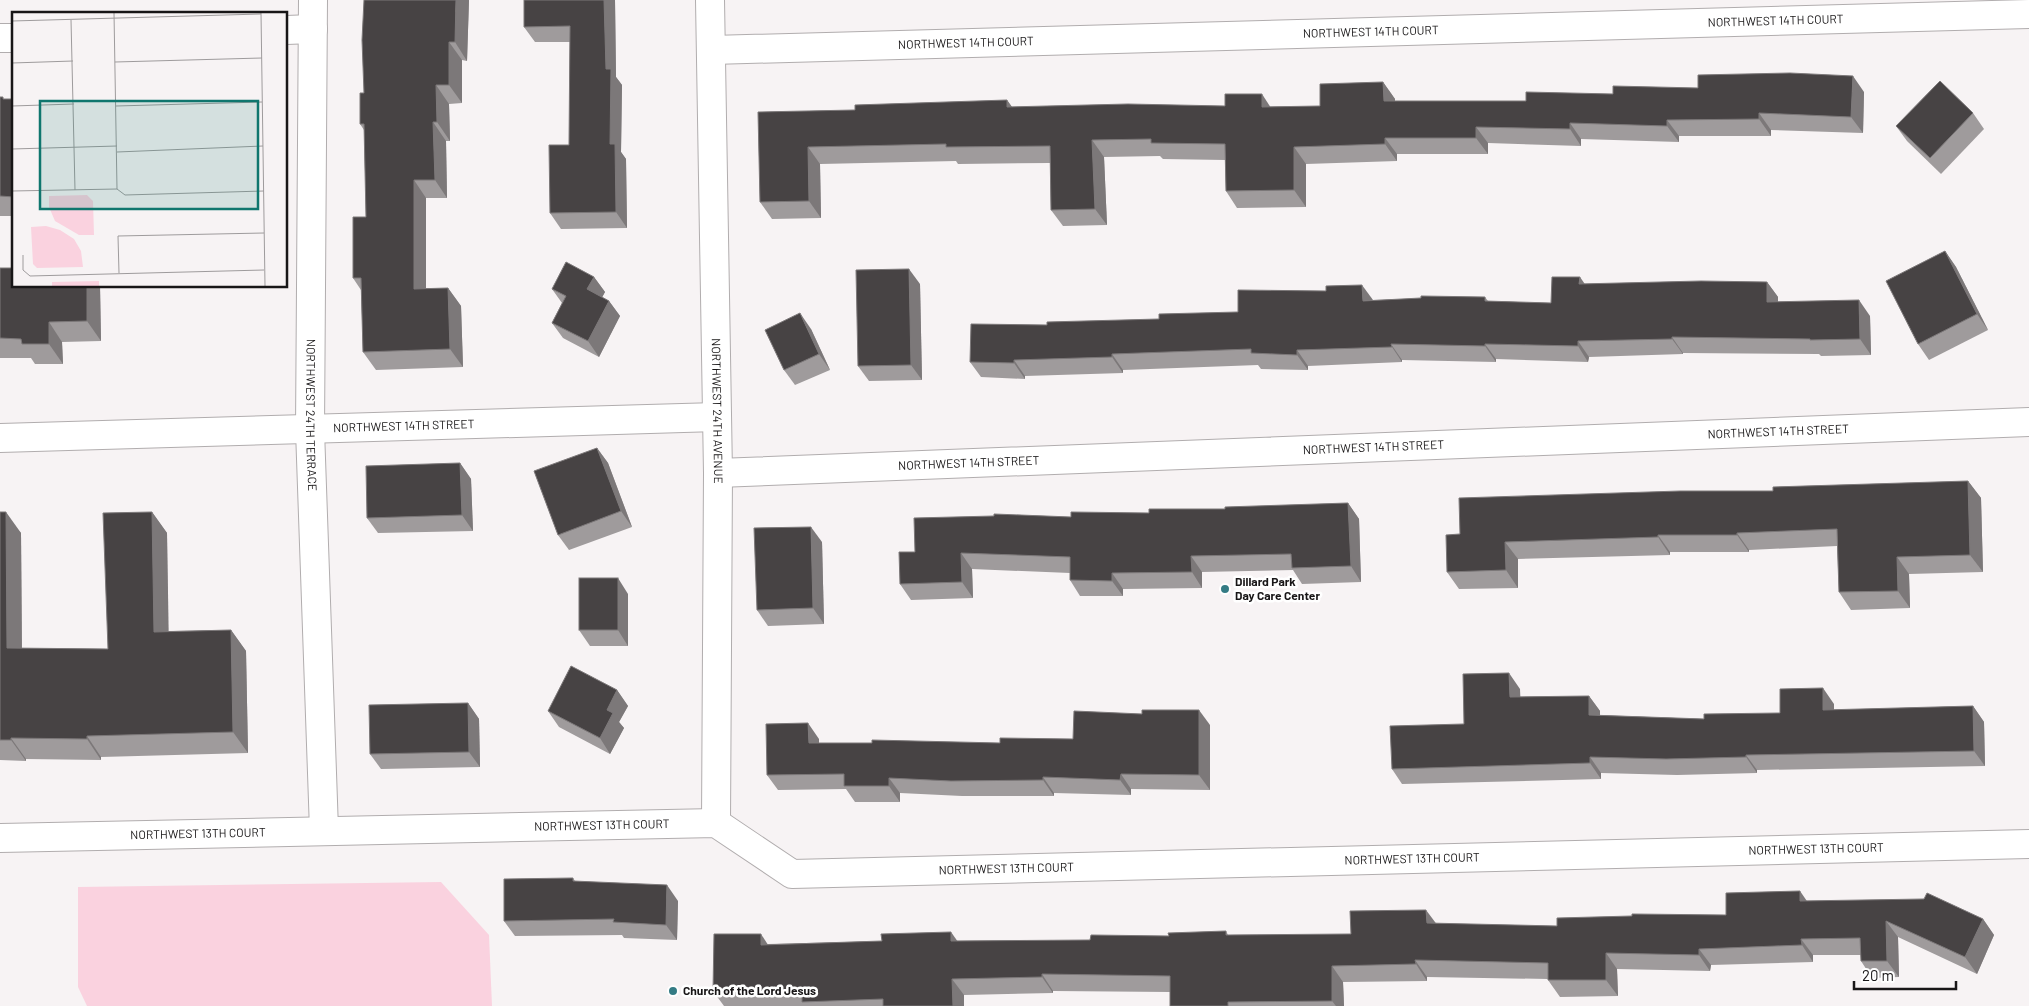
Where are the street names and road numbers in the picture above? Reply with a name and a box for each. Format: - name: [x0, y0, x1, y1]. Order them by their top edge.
- street label: NORTHWEST 14TH COURT: [1707, 11, 1844, 29]
- street label: NORTHWEST 14TH COURT: [1303, 22, 1439, 40]
- street label: NORTHWEST 14TH COURT: [898, 33, 1034, 51]
- street label: NORTHWEST 24TH AVENUE: [710, 338, 726, 484]
- street label: NORTHWEST 24TH TERRACE: [304, 339, 320, 491]
- street label: NORTHWEST 14TH STREET: [333, 416, 475, 434]
- street label: NORTHWEST 14TH STREET: [1707, 421, 1849, 441]
- street label: NORTHWEST 14TH STREET: [1302, 437, 1445, 456]
- street label: NORTHWEST 14TH STREET: [898, 452, 1040, 472]
- street label: NORTHWEST 13TH COURT: [534, 816, 670, 833]
- street label: NORTHWEST 13TH COURT: [130, 824, 266, 841]
- street label: NORTHWEST 13TH COURT: [1748, 840, 1884, 857]
- street label: NORTHWEST 13TH COURT: [1344, 849, 1480, 867]
- street label: NORTHWEST 13TH COURT: [938, 859, 1074, 876]

